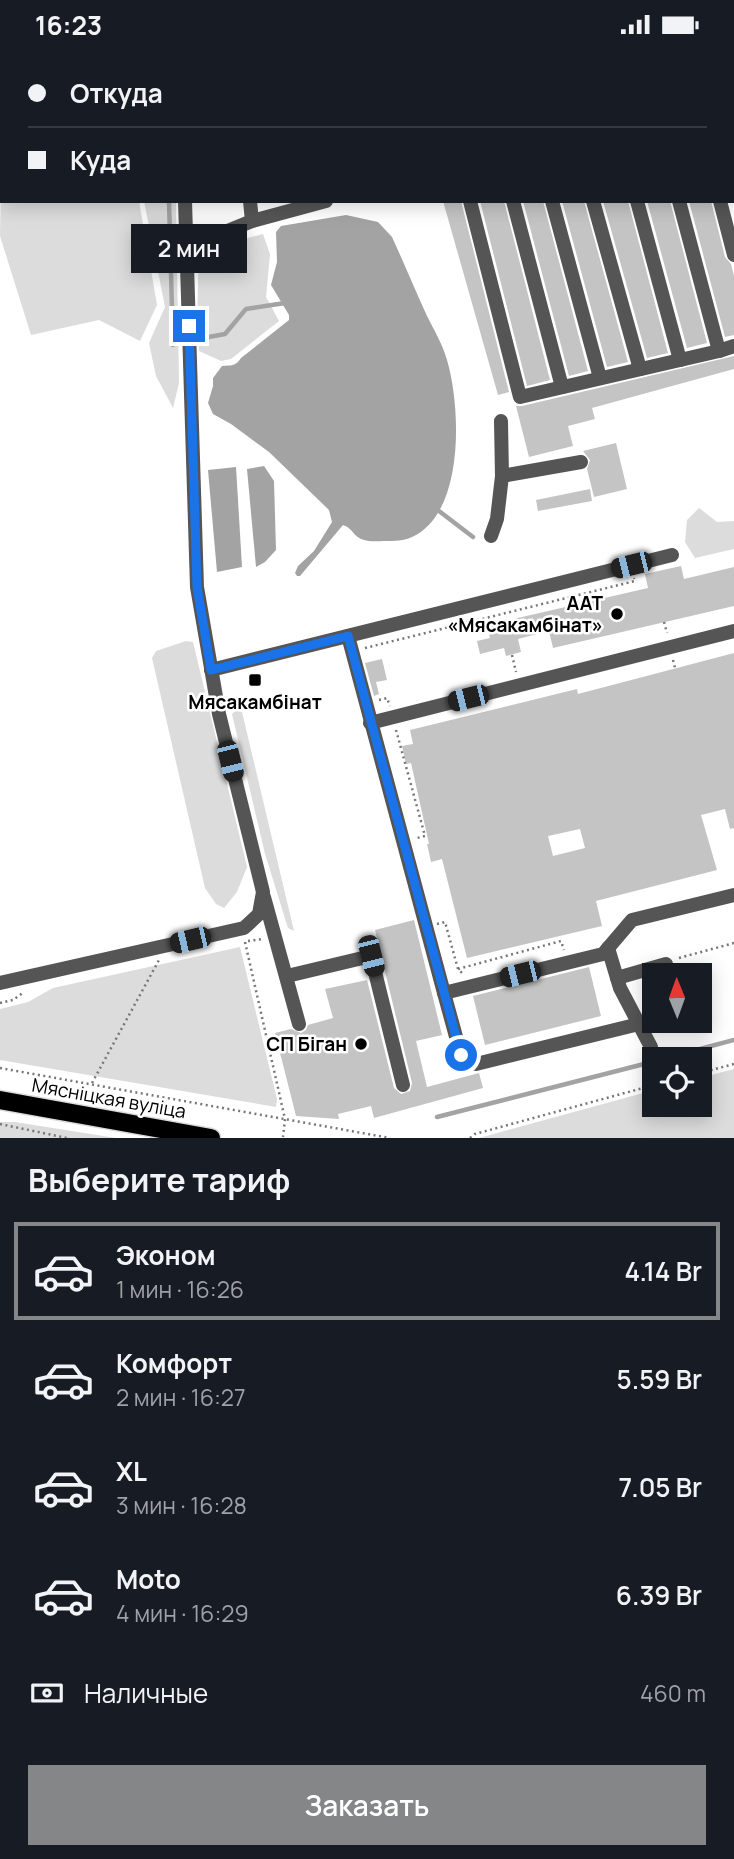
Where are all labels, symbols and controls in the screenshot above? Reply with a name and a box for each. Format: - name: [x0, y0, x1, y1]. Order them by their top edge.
- text: 16:23: [35, 7, 102, 43]
- text: Откуда: [70, 75, 163, 111]
- text: Куда: [70, 142, 131, 178]
- callout: 2 мин: [131, 225, 247, 273]
- text: 2 мин: [158, 232, 220, 264]
- route end: [173, 310, 205, 342]
- car: [609, 550, 654, 580]
- place label: ААТ «Мясакамбінат»: [447, 590, 603, 638]
- marker: ААТ «Мясакамбінат»: [609, 606, 625, 622]
- marker: Мясакамбінат: [247, 672, 263, 688]
- car: [446, 683, 491, 713]
- place label: Мясакамбінат: [188, 689, 322, 715]
- car: [215, 738, 246, 784]
- car: [168, 925, 213, 955]
- car: [356, 933, 387, 979]
- car: [498, 959, 543, 989]
- north arrow: [642, 963, 712, 1033]
- map controls: [642, 963, 712, 1117]
- place label: СП Біган: [266, 1031, 347, 1057]
- marker: СП Біган: [353, 1036, 369, 1052]
- route start: [445, 1039, 477, 1071]
- button: locate: [642, 1047, 712, 1117]
- street label: Мясніцкая вуліца: [30, 1072, 188, 1124]
- text: Выберите тариф: [28, 1158, 290, 1202]
- text: Эконом: [116, 1237, 216, 1273]
- icon: car: [32, 1240, 95, 1303]
- text: 4.14 Br: [624, 1253, 702, 1289]
- text: 1 мин · 16:26: [116, 1273, 244, 1305]
- text: Комфорт: [116, 1345, 232, 1381]
- icon: car: [32, 1348, 95, 1411]
- text: 5.59 Br: [617, 1361, 702, 1397]
- text: 2 мин · 16:27: [116, 1381, 245, 1413]
- text: XL: [116, 1453, 147, 1489]
- icon: car: [32, 1456, 95, 1519]
- text: 7.05 Br: [618, 1469, 702, 1505]
- text: 3 мин · 16:28: [116, 1489, 247, 1521]
- text: Moto: [116, 1561, 181, 1597]
- icon: car: [32, 1564, 95, 1627]
- text: 6.39 Br: [616, 1577, 702, 1613]
- text: 4 мин · 16:29: [116, 1597, 249, 1629]
- icon: cash: [28, 1674, 66, 1712]
- text: Наличные: [84, 1675, 208, 1711]
- text: 460 m: [640, 1677, 706, 1709]
- button: Заказать: [28, 1765, 706, 1845]

